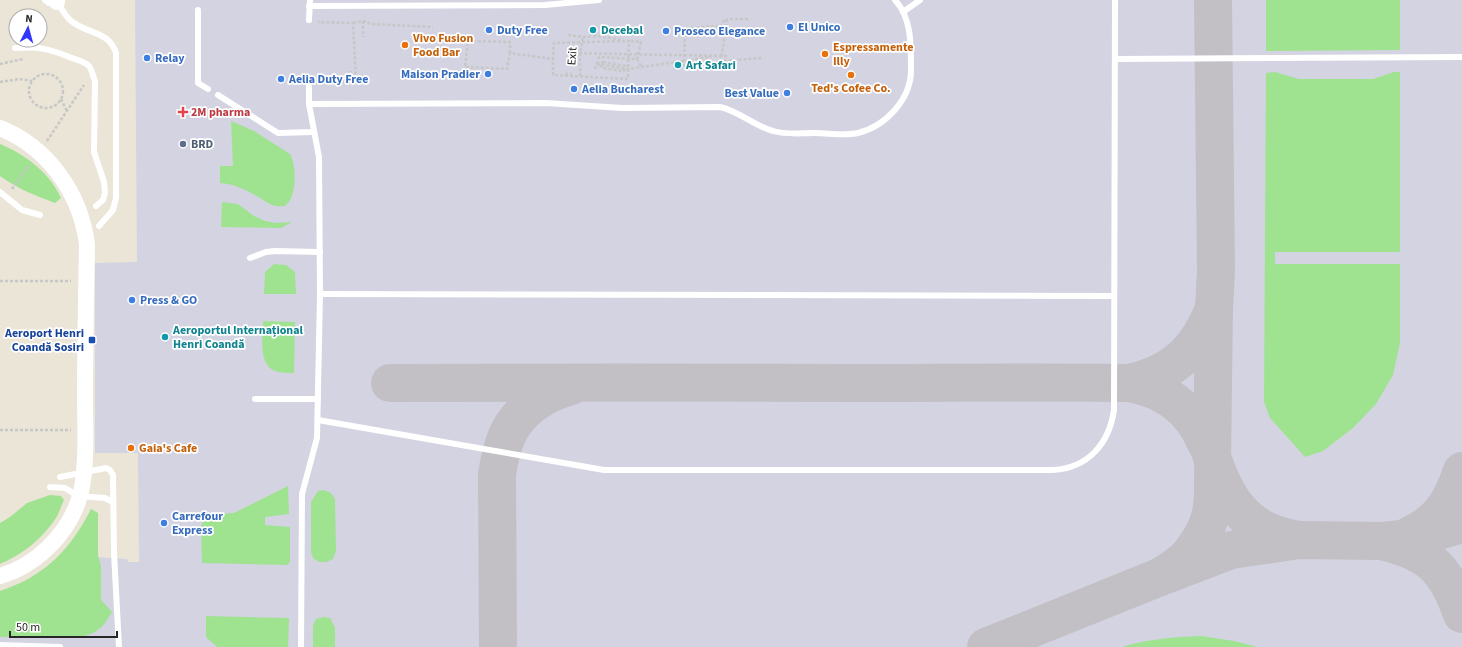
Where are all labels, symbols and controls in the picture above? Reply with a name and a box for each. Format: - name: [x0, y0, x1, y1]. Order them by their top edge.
- north arrow: [8, 8, 48, 48]
- text: N: [25, 11, 33, 26]
- place label: El Unico: [798, 19, 841, 36]
- place label: Duty Free: [497, 22, 548, 39]
- place label: Decebal: [601, 22, 643, 39]
- marker: El Unico: [785, 22, 795, 32]
- place label: Proseco Elegance: [674, 23, 765, 40]
- marker: Duty Free: [484, 25, 494, 35]
- marker: Decebal: [588, 25, 598, 35]
- marker: Proseco Elegance: [661, 26, 671, 36]
- place label: Vivo Fusion Food Bar: [412, 30, 473, 61]
- place label: Espressamente Illy: [833, 39, 914, 70]
- marker: Vivo Fusion Food Bar: [400, 40, 410, 50]
- street label: Exit: [563, 46, 582, 66]
- marker: Espressamente Illy: [820, 49, 830, 59]
- place label: Relay: [155, 50, 185, 67]
- marker: Relay: [142, 53, 152, 63]
- place label: Art Safari: [685, 57, 736, 74]
- marker: Art Safari: [673, 60, 683, 70]
- place label: Maison Pradier: [401, 66, 480, 83]
- marker: Maison Pradier: [483, 69, 493, 79]
- marker: Ted's Cofee Co.: [846, 70, 856, 80]
- place label: Aelia Duty Free: [288, 71, 368, 88]
- marker: Aelia Duty Free: [276, 74, 286, 84]
- place label: Ted's Cofee Co.: [811, 80, 891, 97]
- place label: Aelia Bucharest: [581, 81, 664, 98]
- marker: Aelia Bucharest: [569, 84, 579, 94]
- place label: Best Value: [724, 85, 779, 102]
- marker: Best Value: [782, 88, 792, 98]
- place label: 2M pharma: [191, 104, 250, 121]
- marker: 2M pharma: [178, 107, 188, 117]
- place label: BRD: [191, 136, 214, 153]
- marker: BRD: [178, 139, 188, 149]
- place label: Press & GO: [140, 292, 197, 309]
- marker: Press & GO: [127, 295, 137, 305]
- place label: Aeroportul Internațional Henri Coandă: [172, 322, 304, 353]
- place label: Aeroport Henri Coandă Sosiri: [4, 325, 84, 356]
- marker: Aeroportul Internațional Henri Coandă: [160, 332, 170, 342]
- marker: Aeroport Henri Coandă Sosiri: [87, 335, 97, 345]
- place label: Gaia's Cafe: [139, 440, 197, 457]
- marker: Gaia's Cafe: [126, 443, 136, 453]
- place label: Carrefour Express: [172, 508, 223, 539]
- marker: Carrefour Express: [159, 518, 169, 528]
- scale bar: [10, 613, 117, 639]
- text: 50 m: [16, 619, 40, 636]

